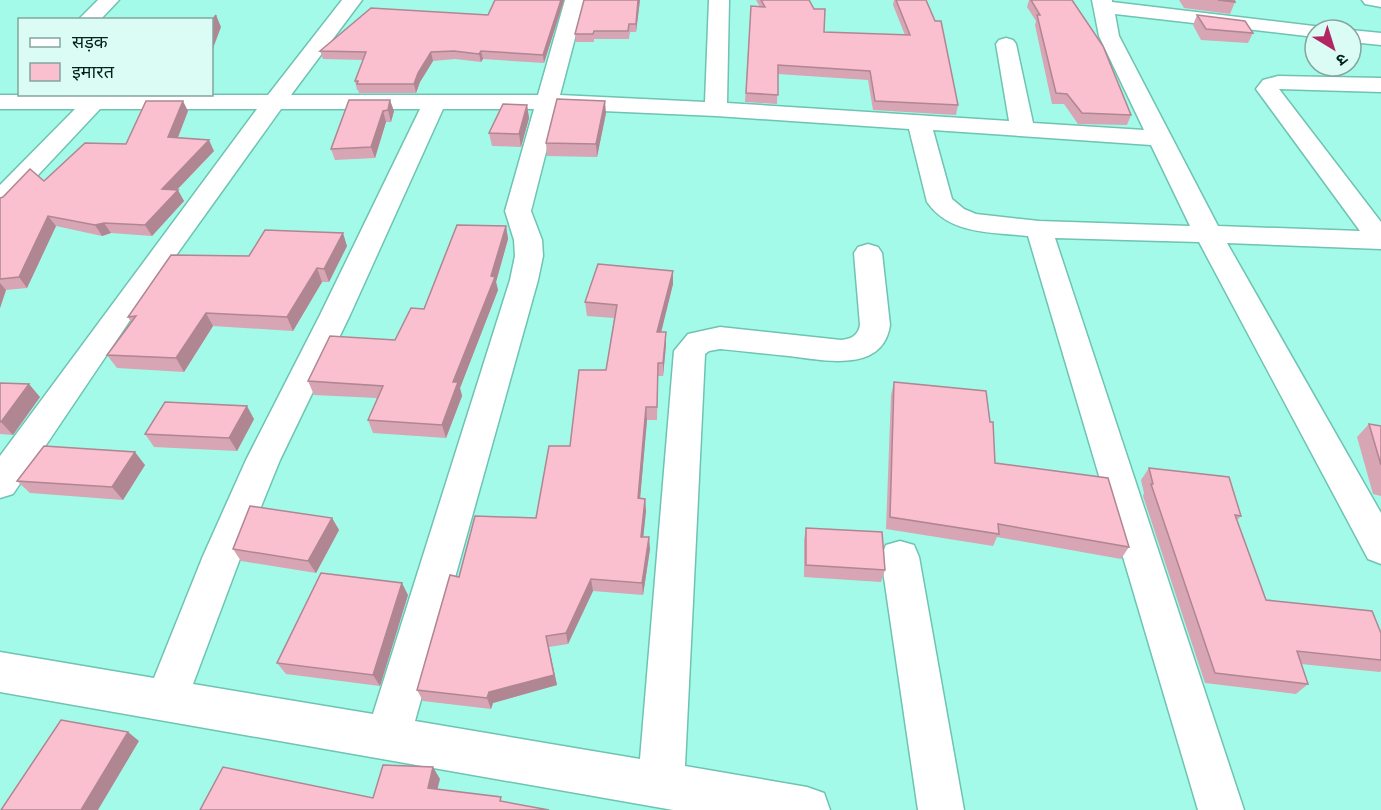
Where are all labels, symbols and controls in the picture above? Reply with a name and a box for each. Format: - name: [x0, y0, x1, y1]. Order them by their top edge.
- legend: [18, 18, 213, 96]
- north arrow: [1303, 18, 1363, 78]
- text: सड़क: [72, 30, 109, 53]
- text: उ: [1332, 49, 1352, 71]
- text: इमारत: [72, 60, 115, 83]

